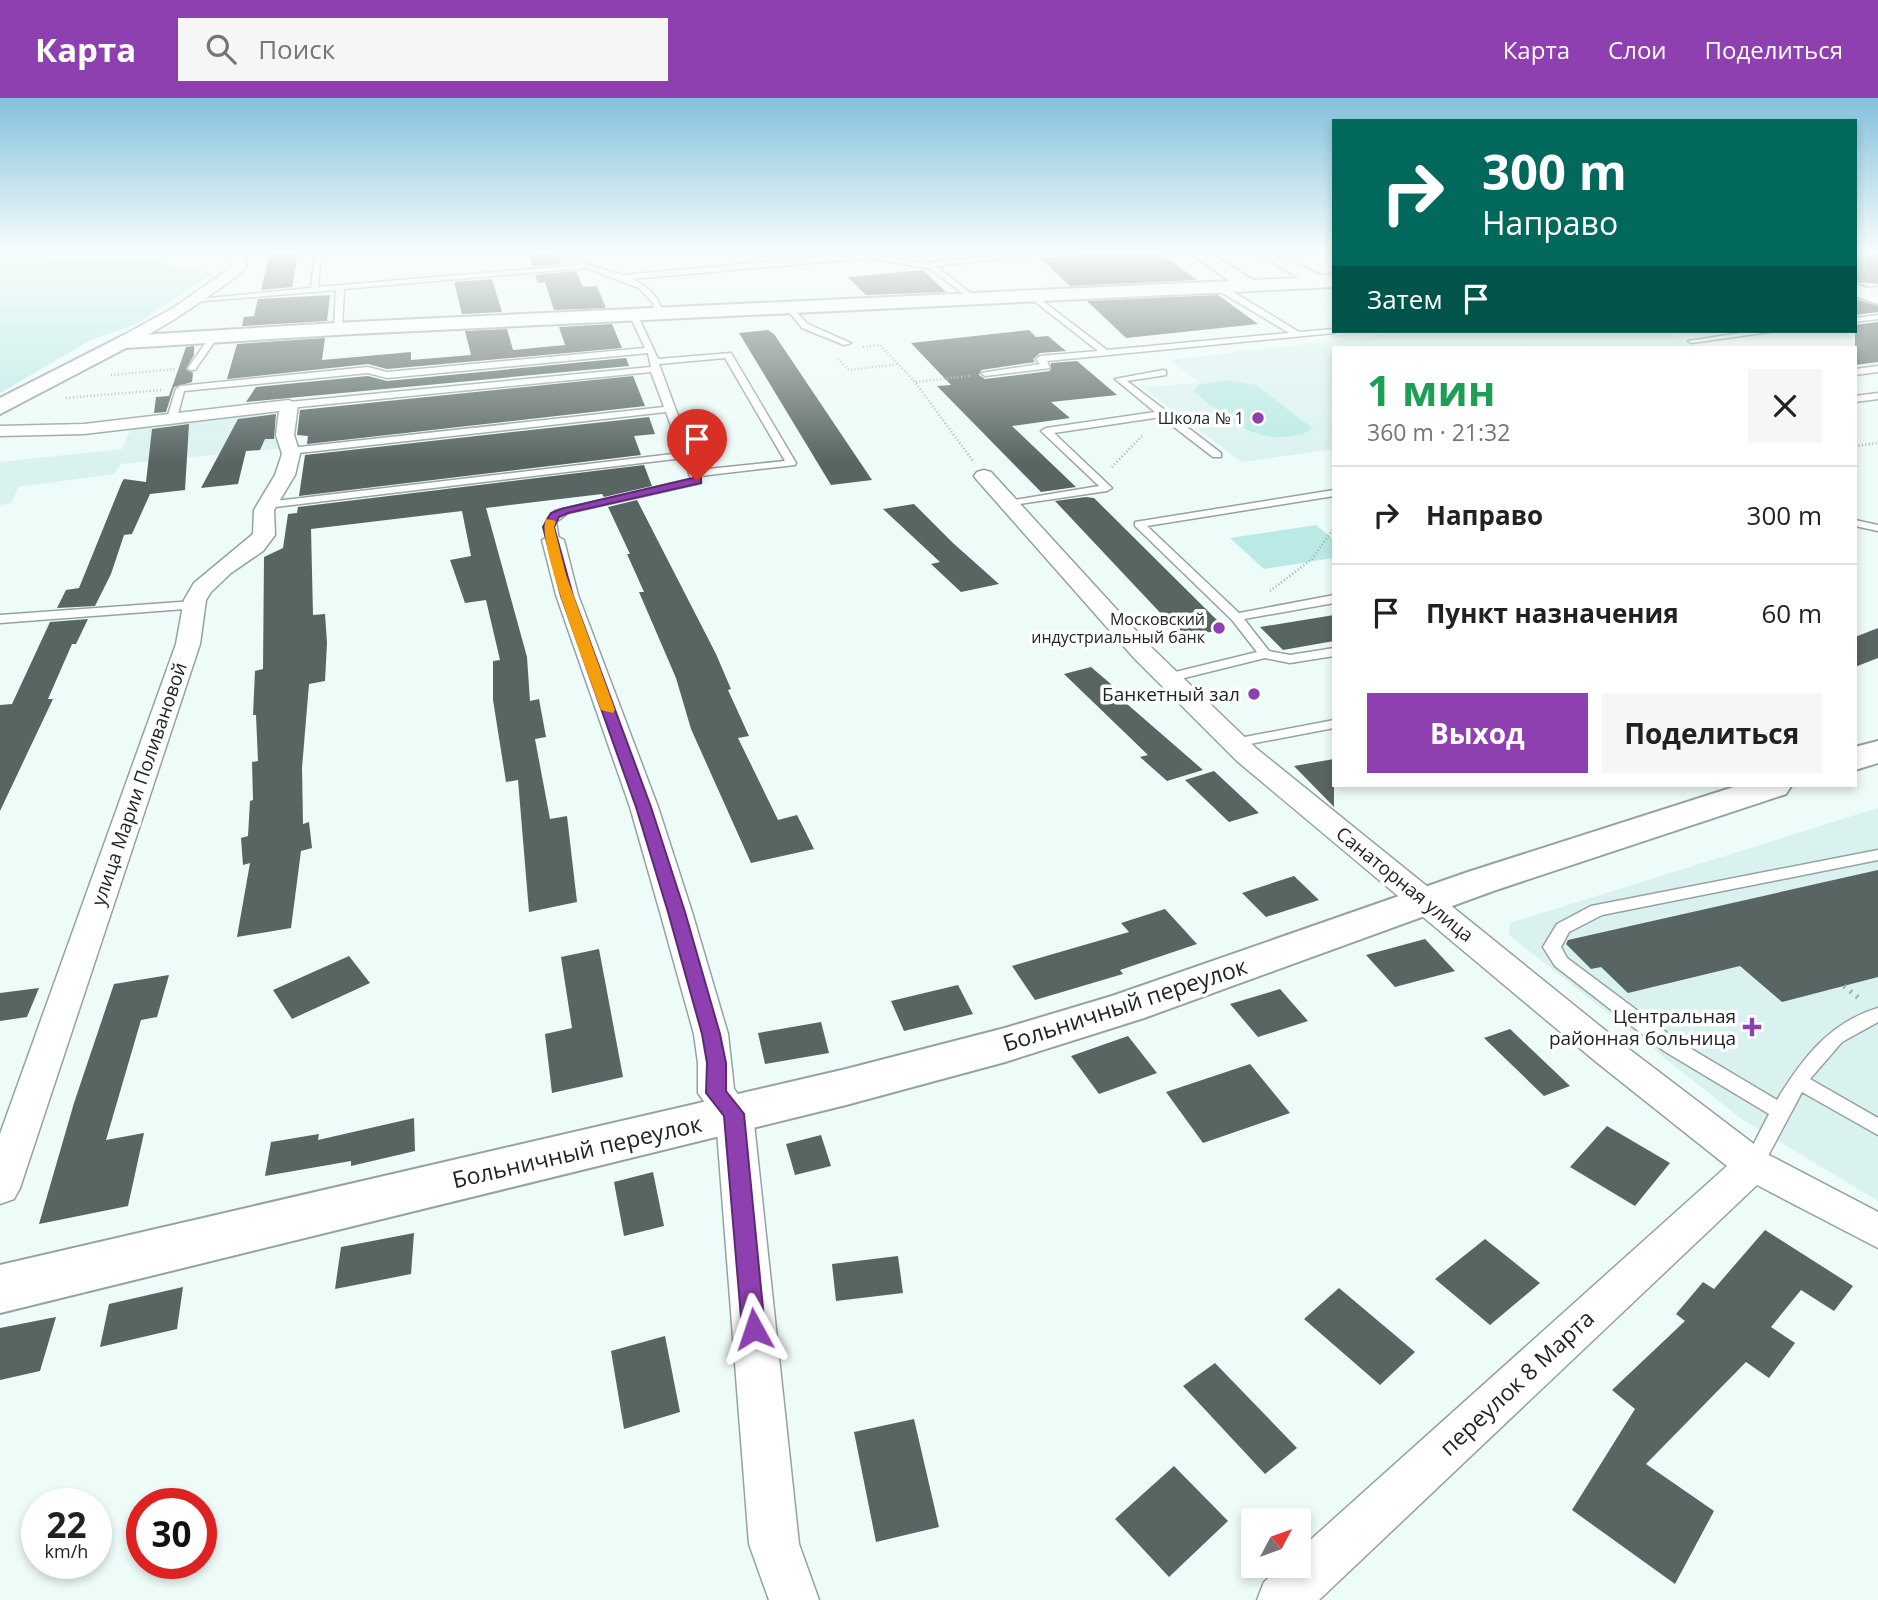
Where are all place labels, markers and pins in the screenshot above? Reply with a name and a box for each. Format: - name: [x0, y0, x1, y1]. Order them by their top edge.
- place label: Школа № 1: [1158, 407, 1244, 429]
- pin: [667, 409, 727, 481]
- marker: Школа № 1: [1250, 410, 1266, 426]
- place label: Московский индустриальный банк: [1031, 608, 1206, 648]
- marker: Московский индустриальный банк: [1211, 620, 1227, 636]
- place label: Банкетный зал: [1102, 681, 1240, 707]
- marker: Банкетный зал: [1246, 686, 1262, 702]
- place label: Центральная районная больница: [1549, 1003, 1736, 1051]
- marker: Центральная районная больница: [1742, 1017, 1762, 1037]

